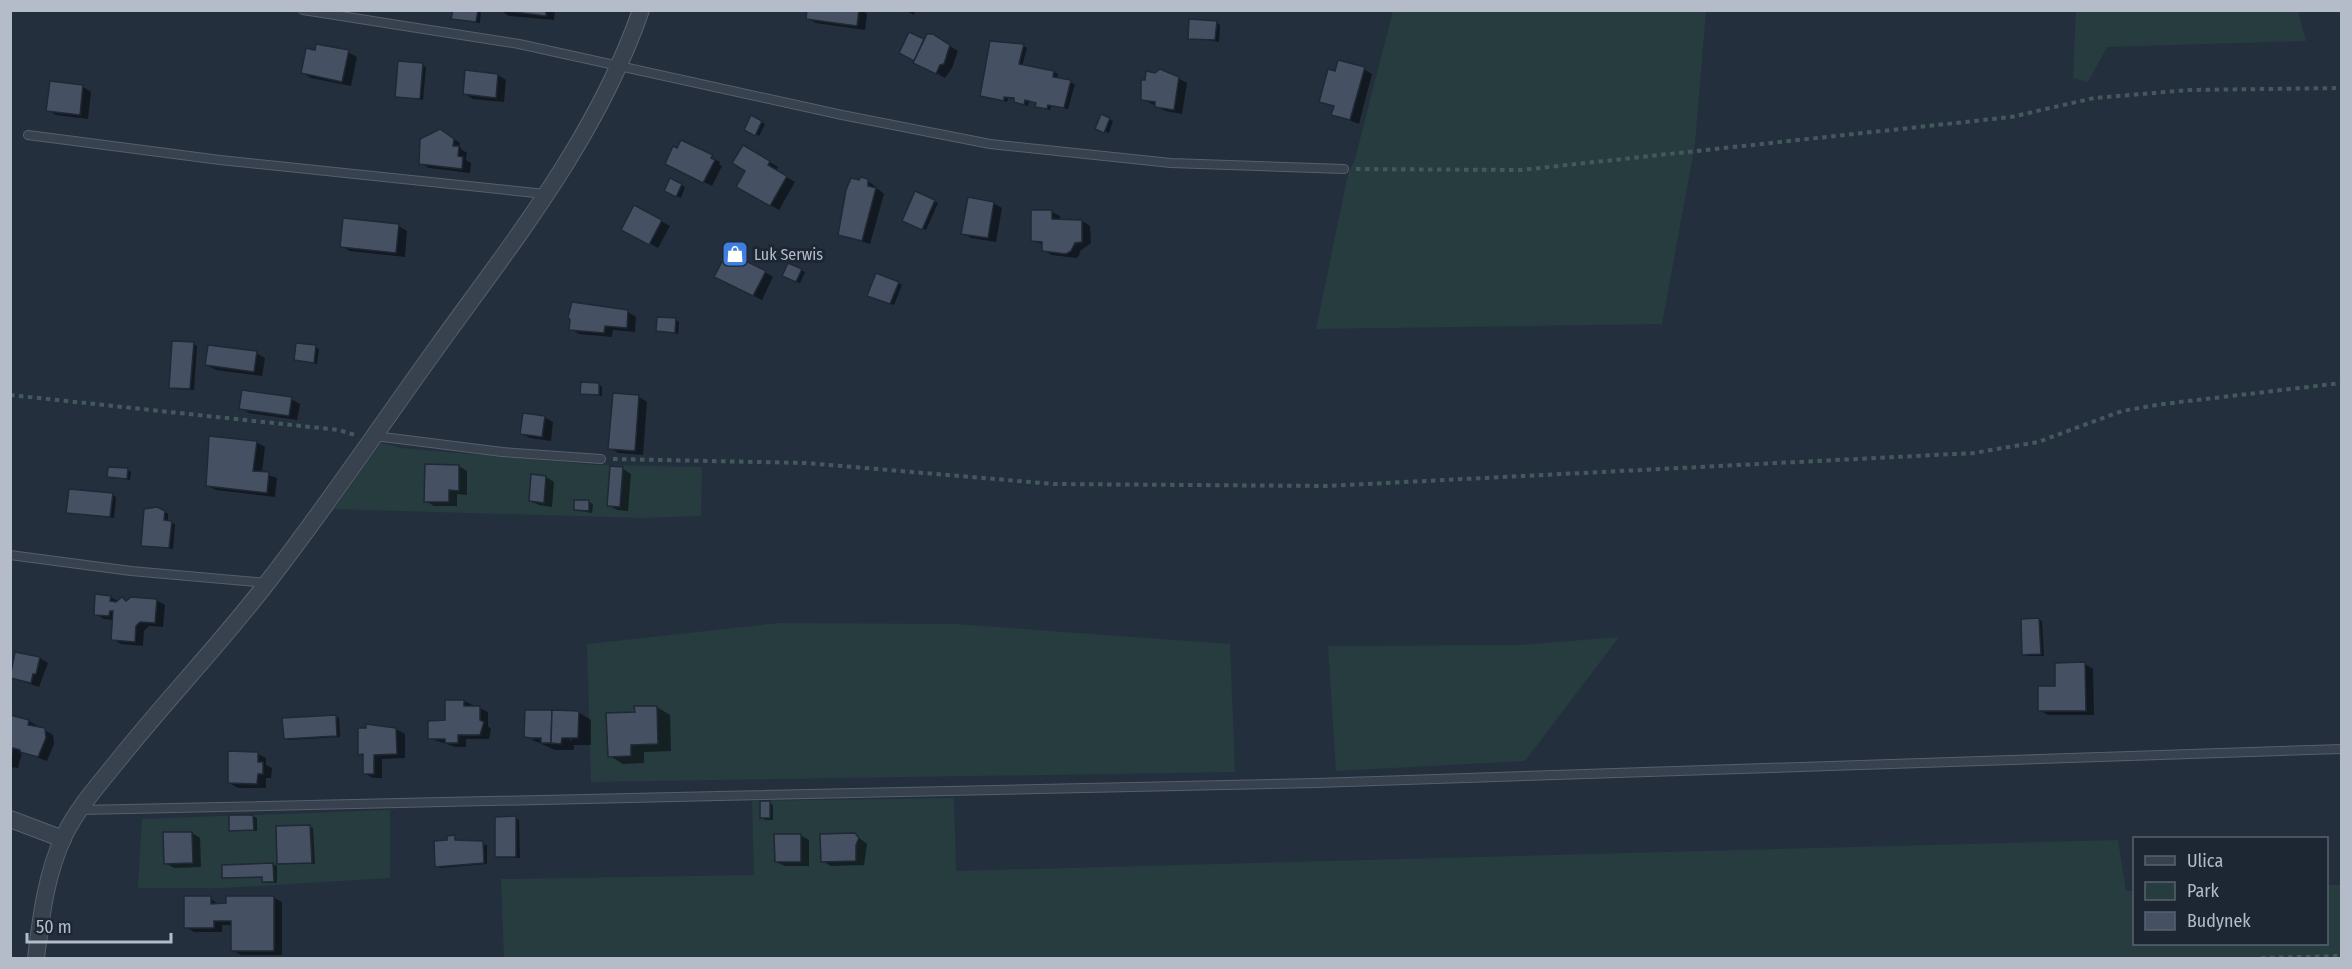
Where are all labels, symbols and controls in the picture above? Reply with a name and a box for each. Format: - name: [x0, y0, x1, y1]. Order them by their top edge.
- shop icon: Luk Serwis: [720, 239, 750, 269]
- place label: Luk Serwis: [754, 245, 823, 264]
- legend: [2133, 837, 2328, 945]
- text: Ulica: [2187, 850, 2223, 872]
- text: Park: [2187, 880, 2220, 902]
- scale bar: [27, 906, 171, 944]
- text: Budynek: [2187, 910, 2251, 932]
- text: 50 m: [36, 916, 72, 938]

